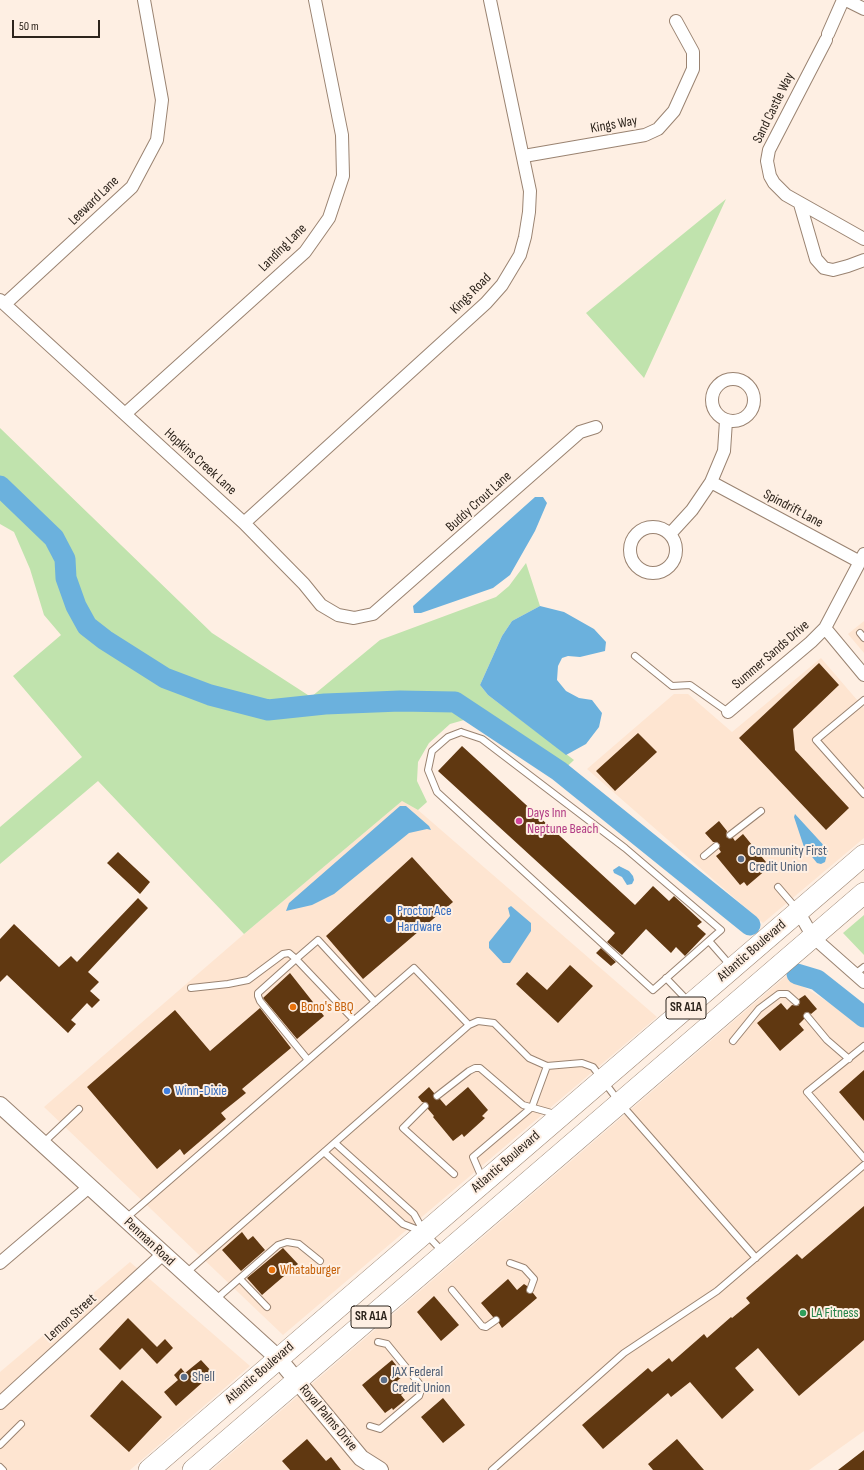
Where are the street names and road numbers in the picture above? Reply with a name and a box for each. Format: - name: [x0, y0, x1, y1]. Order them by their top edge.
- street label: Sand Castle Way: [750, 70, 798, 146]
- street label: Kings Way: [589, 113, 639, 137]
- street label: Leeward Lane: [65, 173, 123, 229]
- street label: Landing Lane: [255, 220, 311, 276]
- street label: Kings Road: [447, 270, 495, 318]
- street label: Hopkins Creek Lane: [160, 425, 240, 499]
- street label: Buddy Crout Lane: [443, 468, 515, 536]
- street label: Spindrift Lane: [760, 486, 826, 532]
- street label: Summer Sands Drive: [729, 617, 813, 693]
- street label: Atlantic Boulevard: [714, 917, 790, 985]
- road number: SR A1A: [666, 997, 706, 1019]
- street label: Atlantic Boulevard: [468, 1128, 544, 1196]
- street label: Penman Road: [120, 1214, 178, 1270]
- street label: Lemon Street: [42, 1291, 100, 1345]
- road number: SR A1A: [351, 1306, 391, 1328]
- street label: Atlantic Boulevard: [222, 1339, 298, 1407]
- street label: Royal Palms Drive: [295, 1381, 361, 1455]

